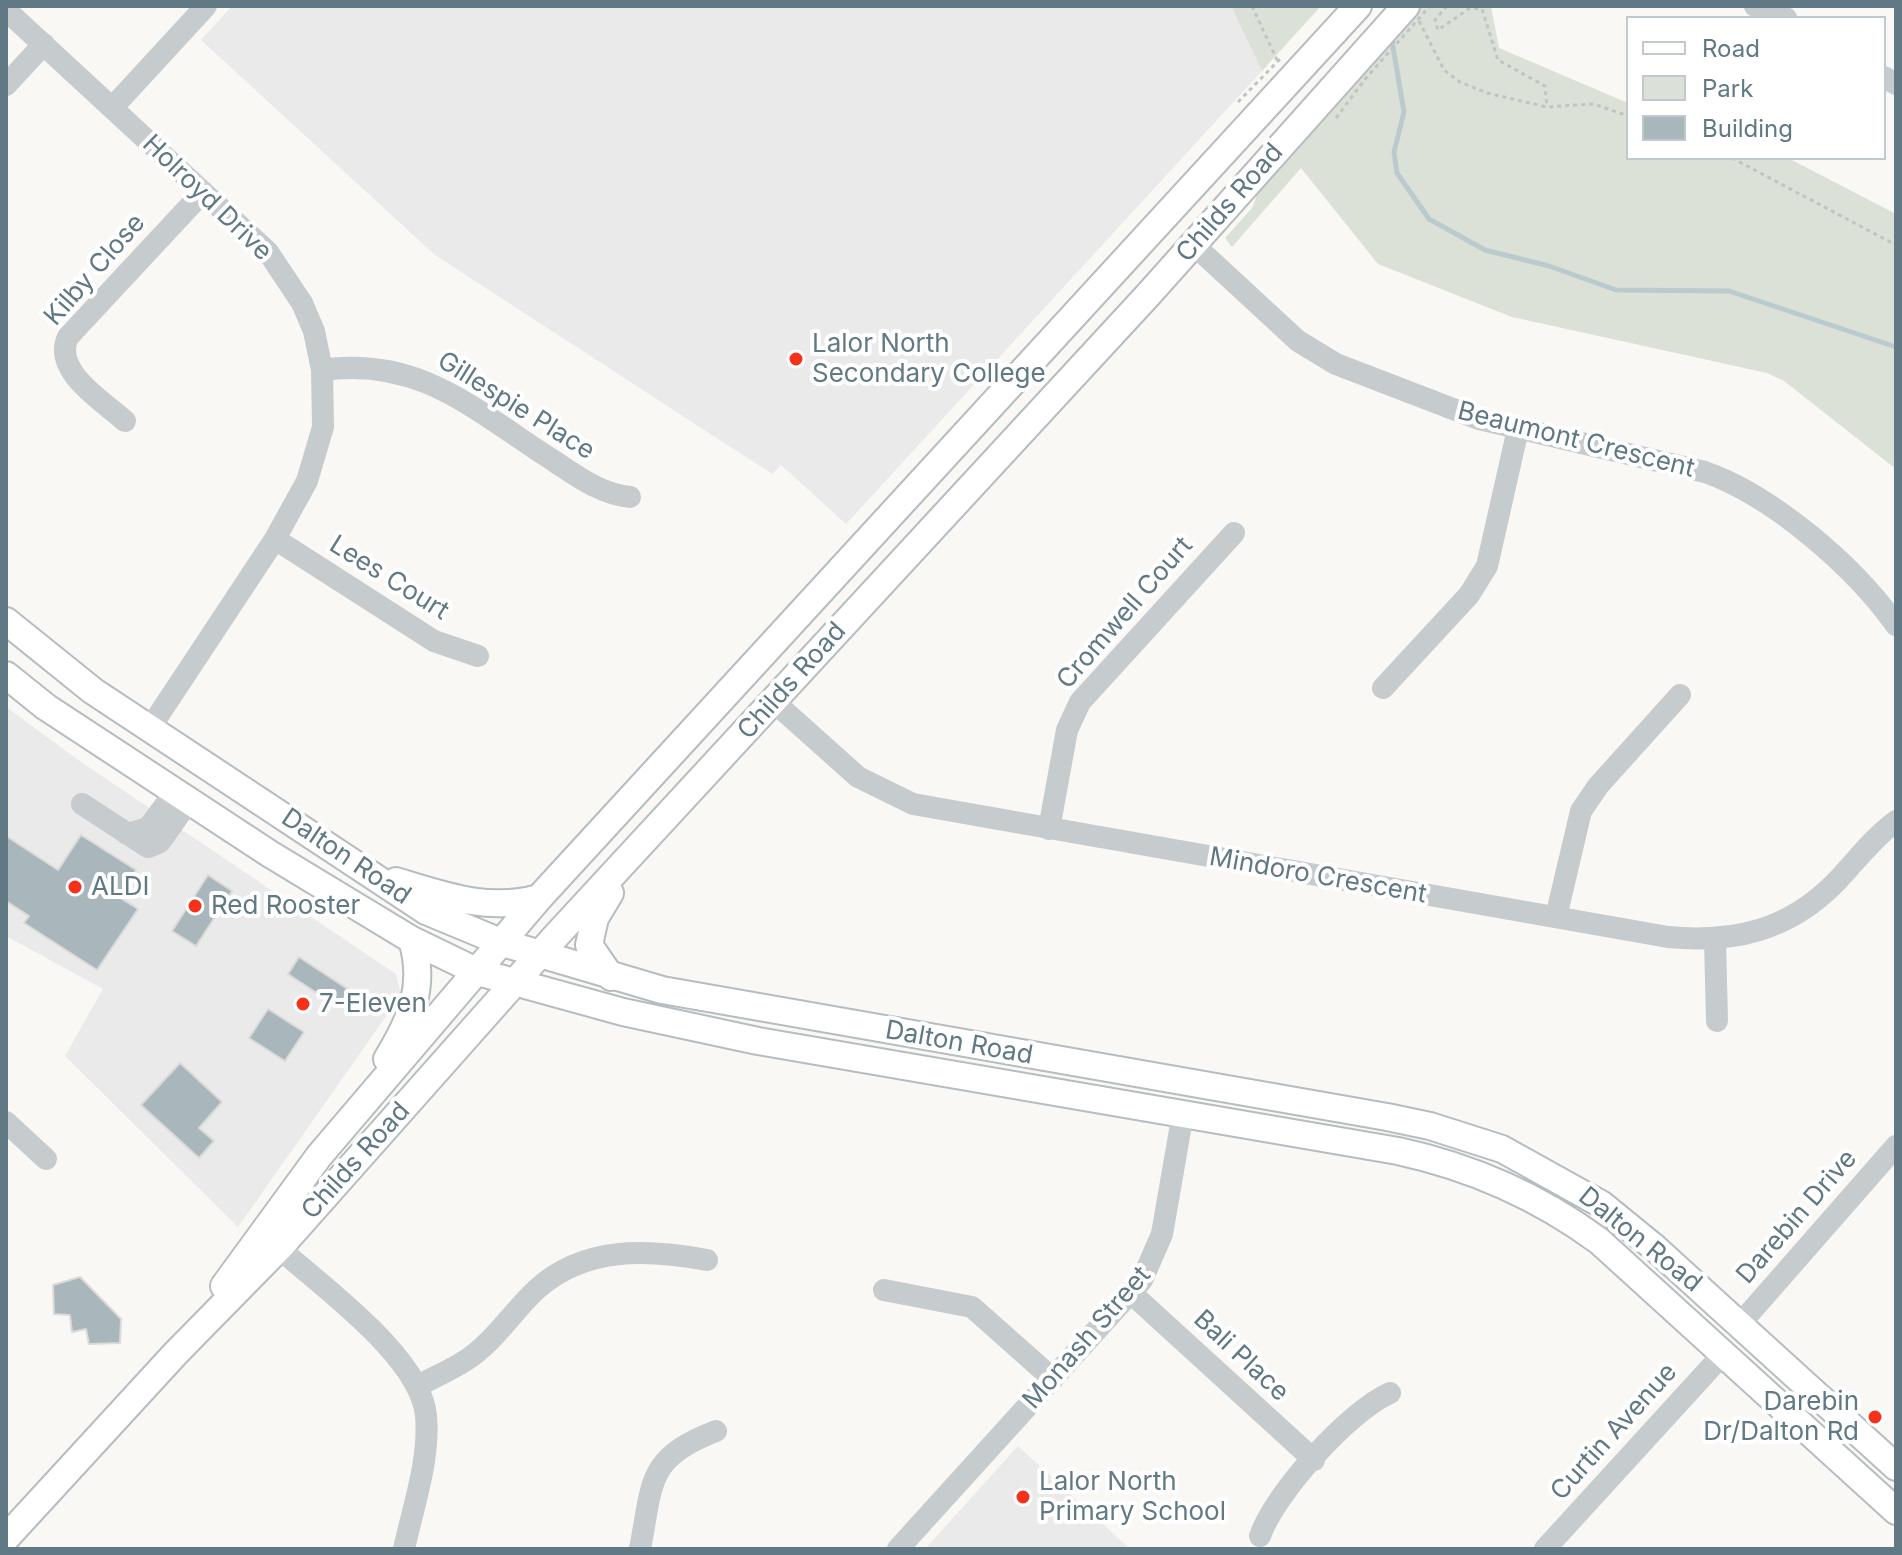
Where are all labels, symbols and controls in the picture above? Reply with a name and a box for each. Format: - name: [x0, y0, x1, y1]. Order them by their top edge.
- legend: [1626, 16, 1886, 160]
- text: Road: [1702, 34, 1760, 63]
- text: Park: [1702, 74, 1753, 103]
- text: Building: [1702, 114, 1793, 143]
- street label: Holroyd Drive: [136, 129, 278, 267]
- street label: Childs Road: [1170, 137, 1290, 269]
- street label: Kilby Close: [38, 208, 152, 332]
- place label: Lalor North Secondary College: [812, 328, 1046, 390]
- street label: Gillespie Place: [432, 345, 600, 467]
- marker: Lalor North Secondary College: [787, 350, 805, 368]
- street label: Beaumont Crescent: [1454, 395, 1698, 485]
- street label: Lees Court: [324, 529, 454, 627]
- street label: Cromwell Court: [1050, 531, 1200, 695]
- street label: Childs Road: [731, 616, 853, 746]
- street label: Dalton Road: [275, 802, 417, 912]
- street label: Mindoro Crescent: [1207, 842, 1429, 910]
- place label: ALDI: [91, 871, 149, 903]
- marker: ALDI: [66, 878, 84, 896]
- place label: Red Rooster: [211, 890, 360, 922]
- marker: Red Rooster: [186, 897, 204, 915]
- place label: 7-Eleven: [319, 988, 427, 1020]
- marker: 7-Eleven: [294, 995, 312, 1013]
- street label: Dalton Road: [883, 1015, 1035, 1071]
- street label: Childs Road: [295, 1096, 417, 1226]
- street label: Darebin Drive: [1730, 1144, 1864, 1290]
- street label: Dalton Road: [1572, 1181, 1708, 1299]
- street label: Monash Street: [1017, 1260, 1157, 1416]
- street label: Bali Place: [1187, 1304, 1295, 1408]
- street label: Curtin Avenue: [1544, 1357, 1684, 1507]
- place label: Darebin Dr/Dalton Rd: [1703, 1386, 1859, 1448]
- marker: Darebin Dr/Dalton Rd: [1866, 1408, 1884, 1426]
- place label: Lalor North Primary School: [1039, 1466, 1226, 1528]
- marker: Lalor North Primary School: [1014, 1488, 1032, 1506]

